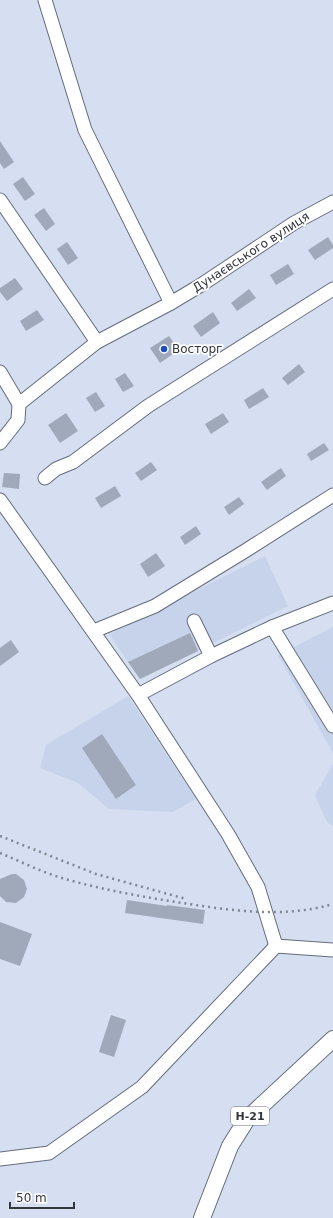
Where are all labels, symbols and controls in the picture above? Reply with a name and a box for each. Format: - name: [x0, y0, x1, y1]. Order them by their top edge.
- street label: Дунаєвського вулиця: [190, 209, 312, 295]
- place label: Восторг: [172, 342, 222, 356]
- marker: Восторг: [159, 344, 169, 354]
- road number: Н-21: [231, 1107, 269, 1125]
- scale bar: [10, 1184, 74, 1210]
- text: 50 m: [16, 1191, 47, 1205]

